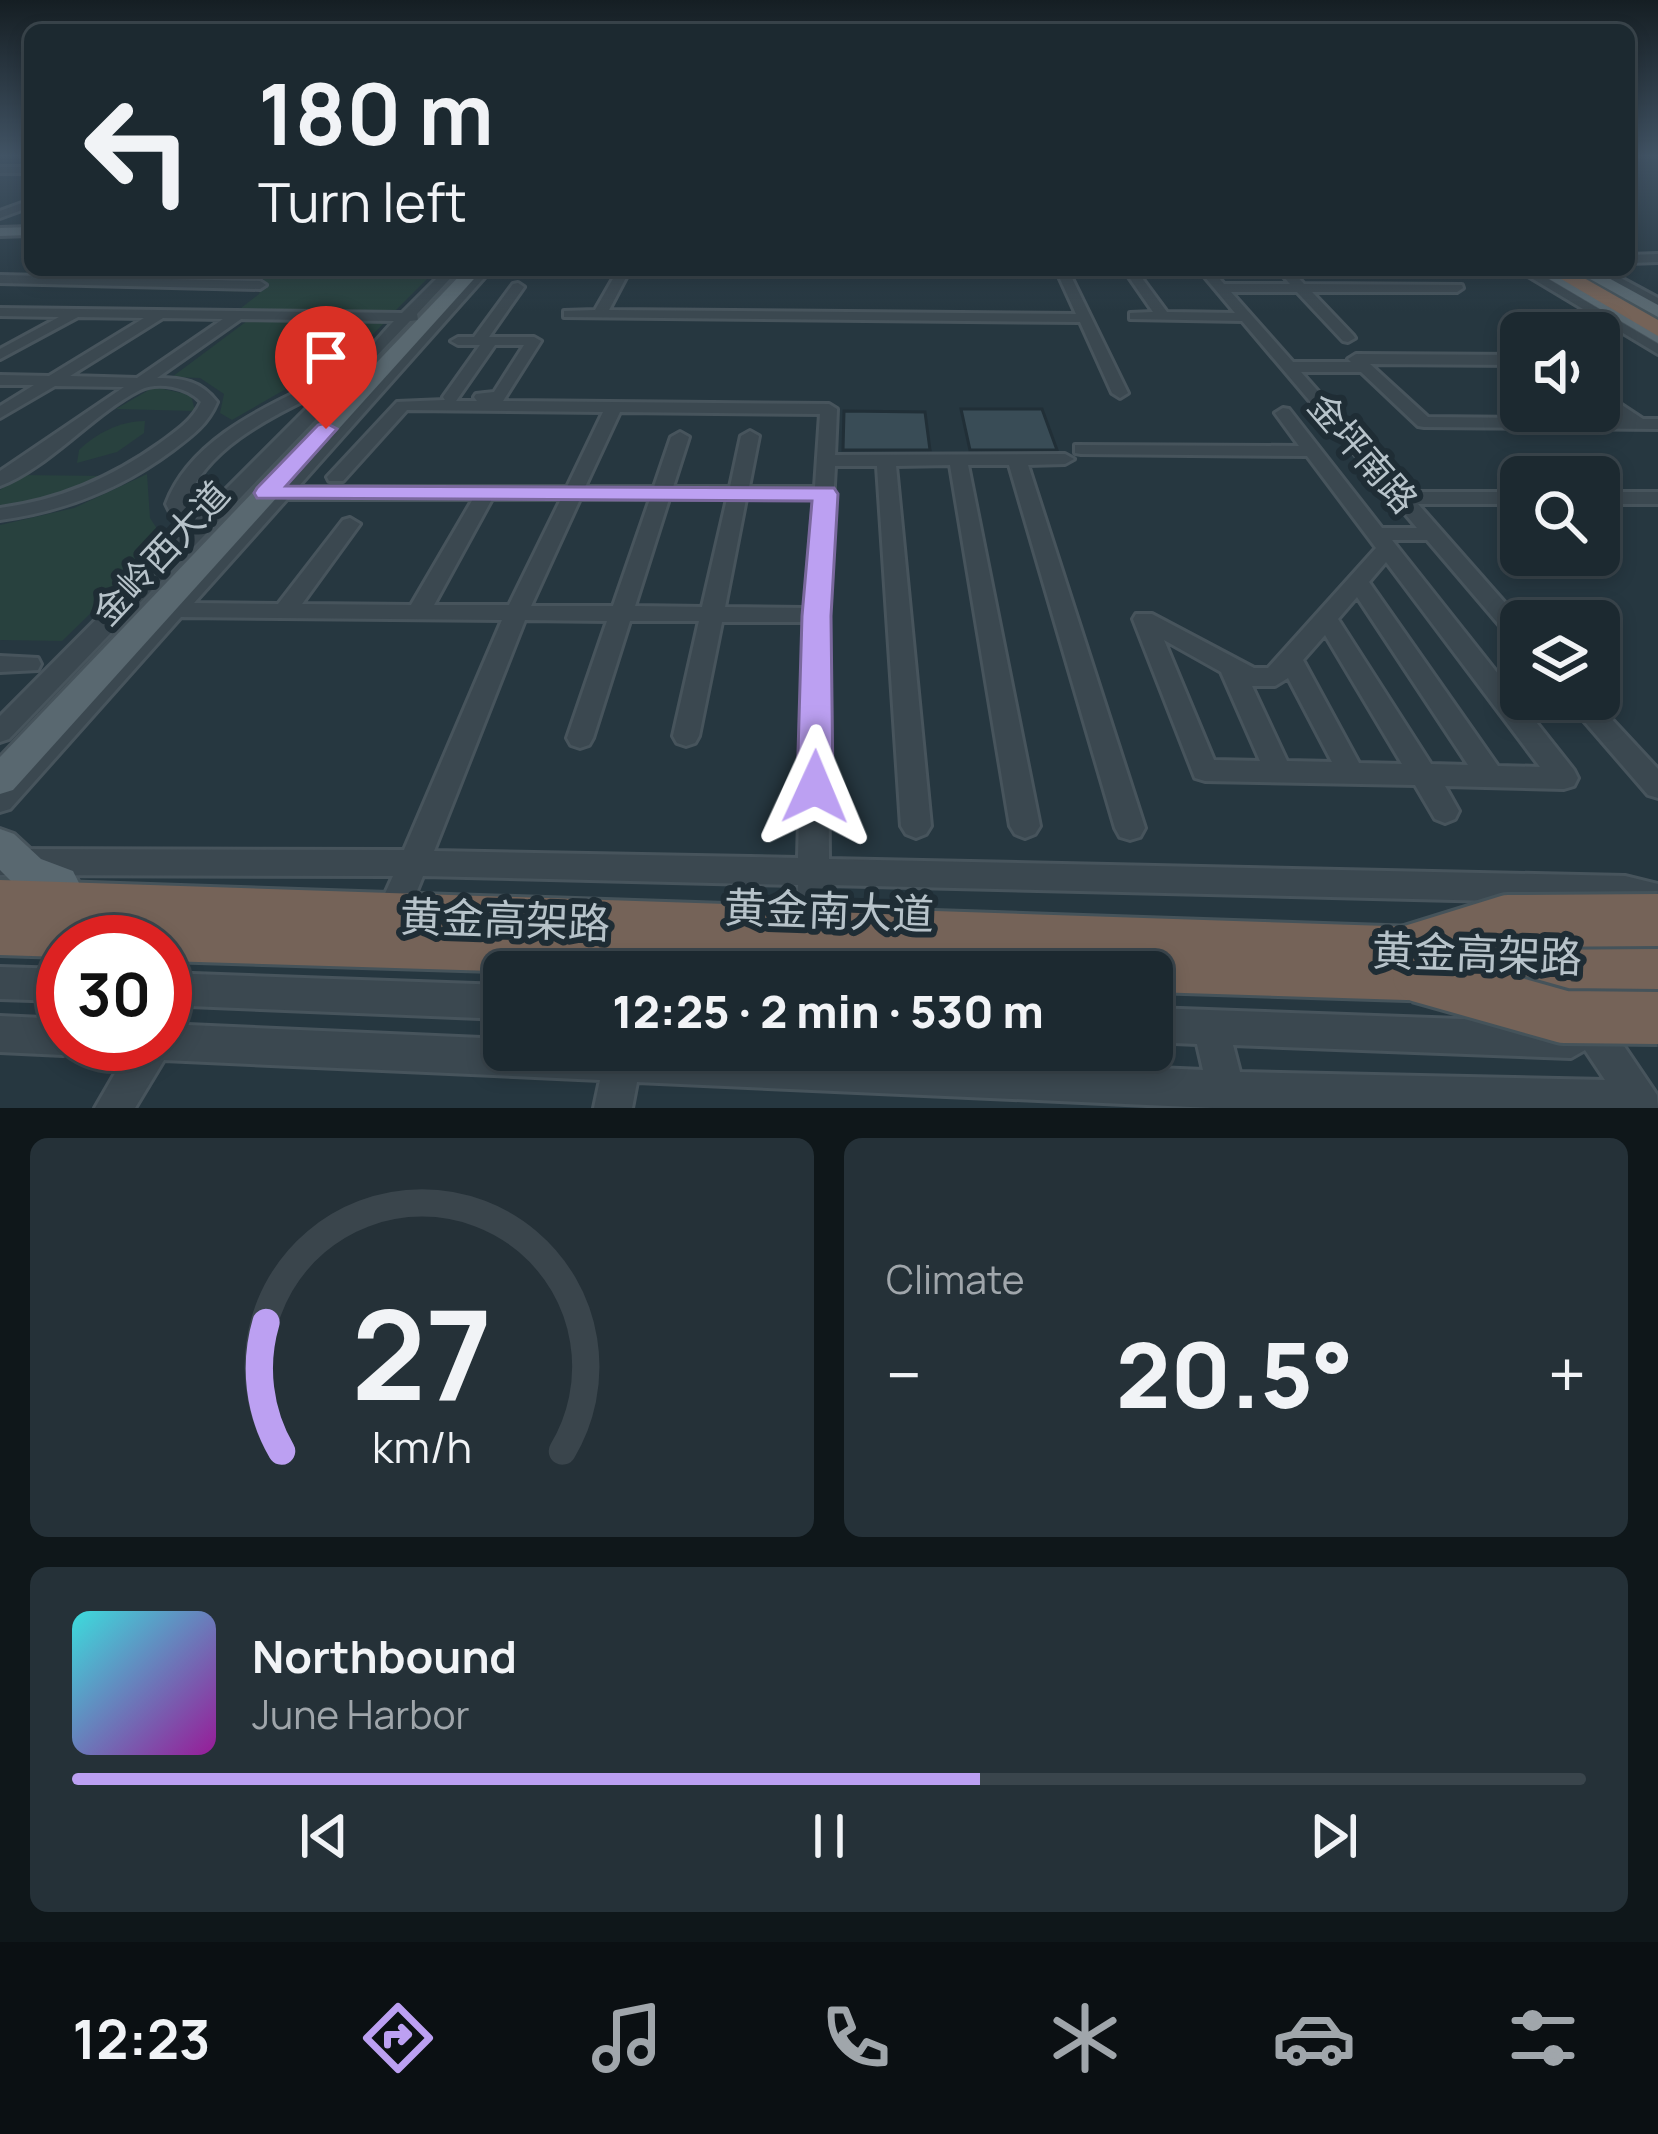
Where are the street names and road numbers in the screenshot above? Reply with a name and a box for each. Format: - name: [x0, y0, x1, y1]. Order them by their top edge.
- street label: 金坪南路: [1298, 382, 1429, 523]
- street label: 金岭西大道: [81, 470, 240, 635]
- street label: 黄金南大道: [723, 877, 935, 943]
- street label: 黄金高架路: [399, 886, 611, 952]
- street label: 黄金高架路: [1371, 920, 1583, 986]

